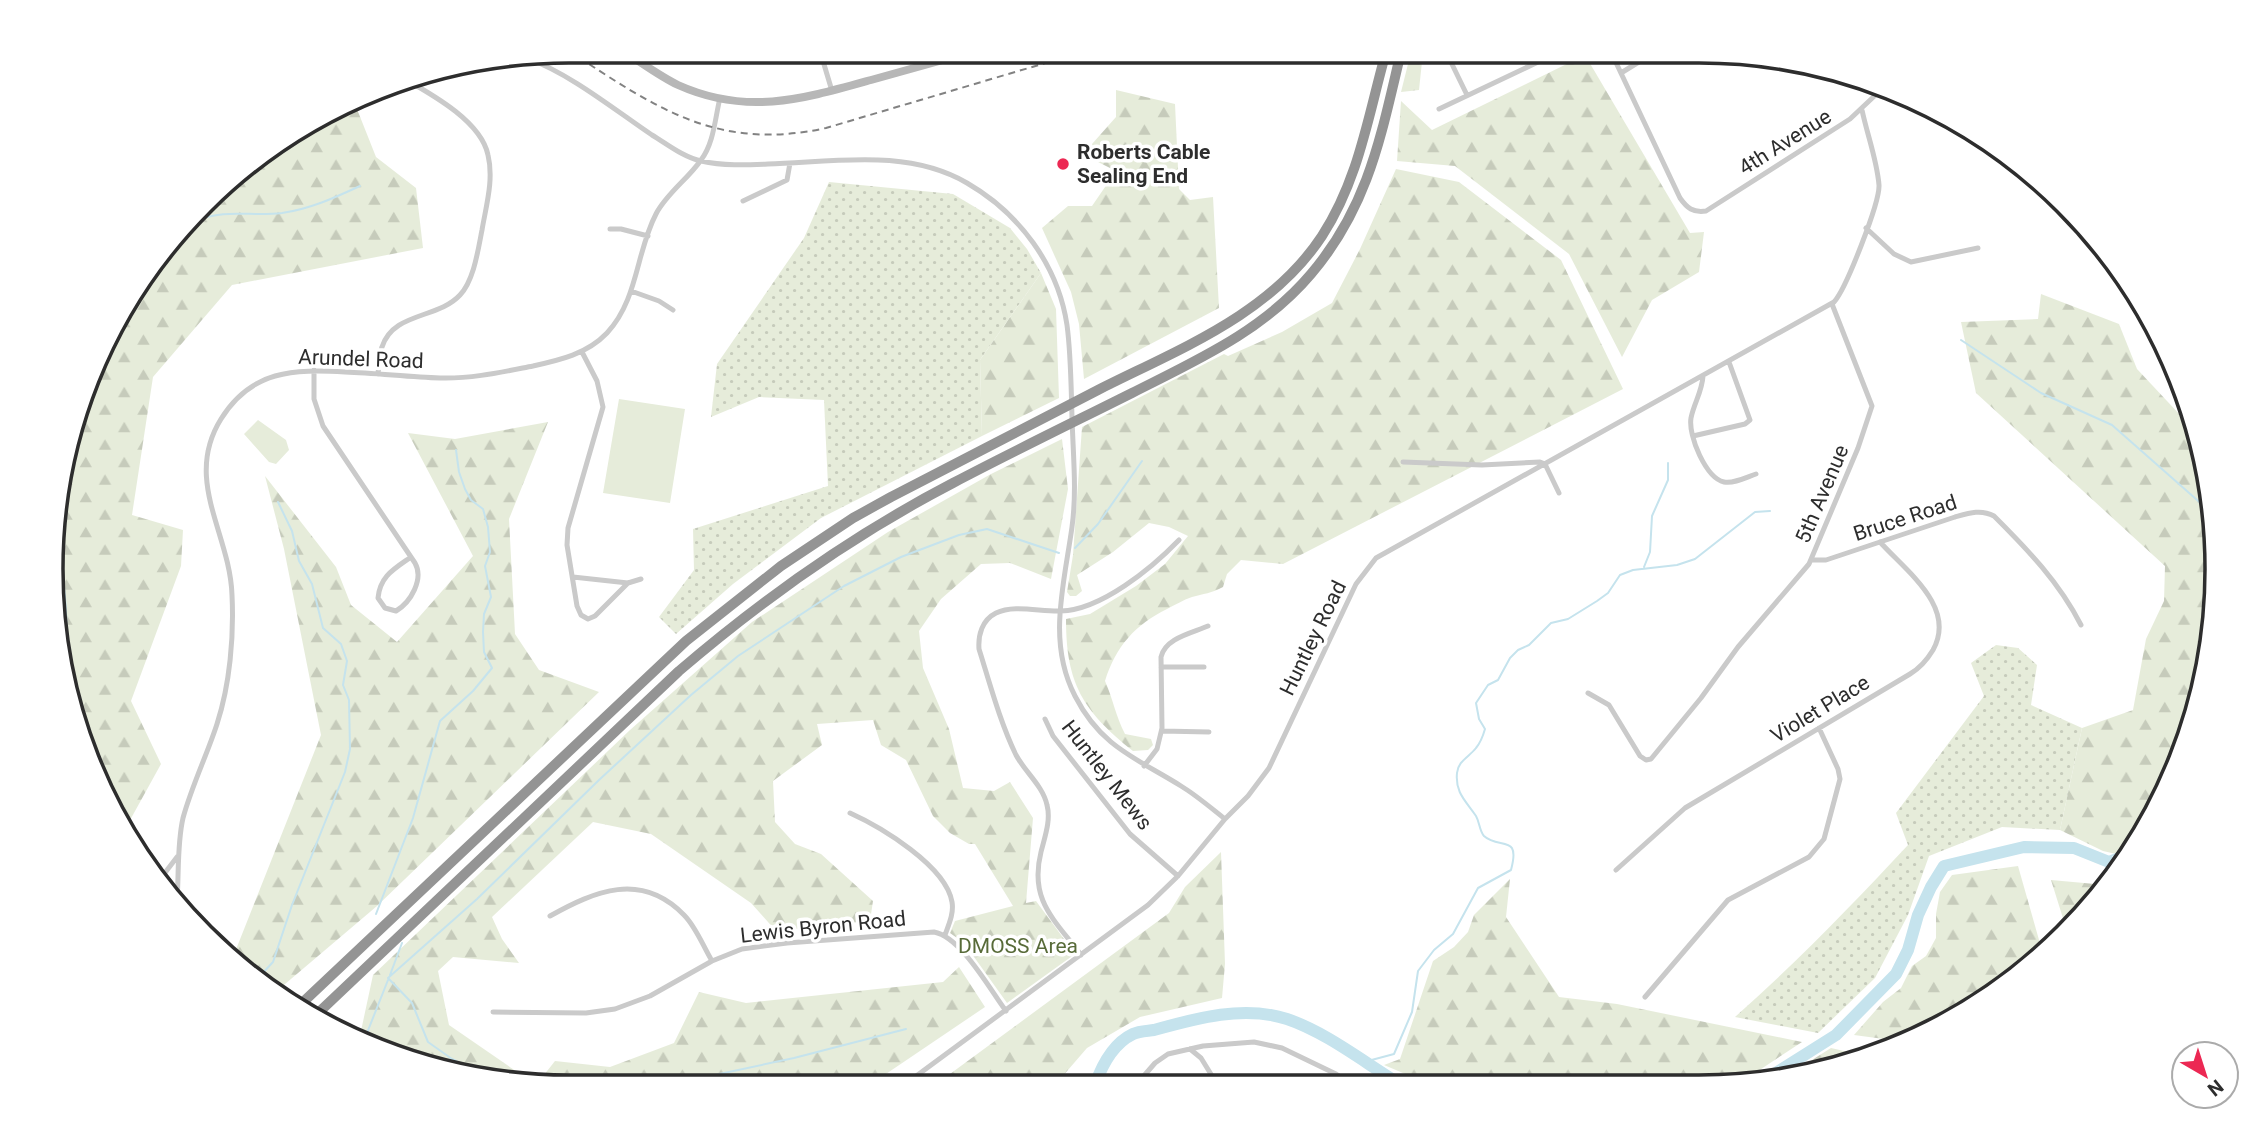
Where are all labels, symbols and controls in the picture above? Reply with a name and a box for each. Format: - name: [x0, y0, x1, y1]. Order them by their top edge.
- street label: 4th Avenue: [1734, 104, 1836, 180]
- place label: Roberts Cable Sealing End: [1077, 140, 1210, 188]
- marker: Roberts Cable Sealing End: [1055, 156, 1071, 172]
- street label: Arundel Road: [298, 345, 424, 373]
- street label: 5th Avenue: [1791, 441, 1853, 547]
- street label: Bruce Road: [1850, 490, 1960, 546]
- street label: Huntley Road: [1275, 577, 1351, 699]
- street label: Violet Place: [1766, 670, 1874, 748]
- street label: Huntley Mews: [1057, 715, 1157, 835]
- street label: Lewis Byron Road: [739, 906, 907, 948]
- park label: DMOSS Area: [958, 934, 1078, 958]
- north arrow: [2170, 1040, 2240, 1110]
- text: N: [2203, 1075, 2228, 1101]

